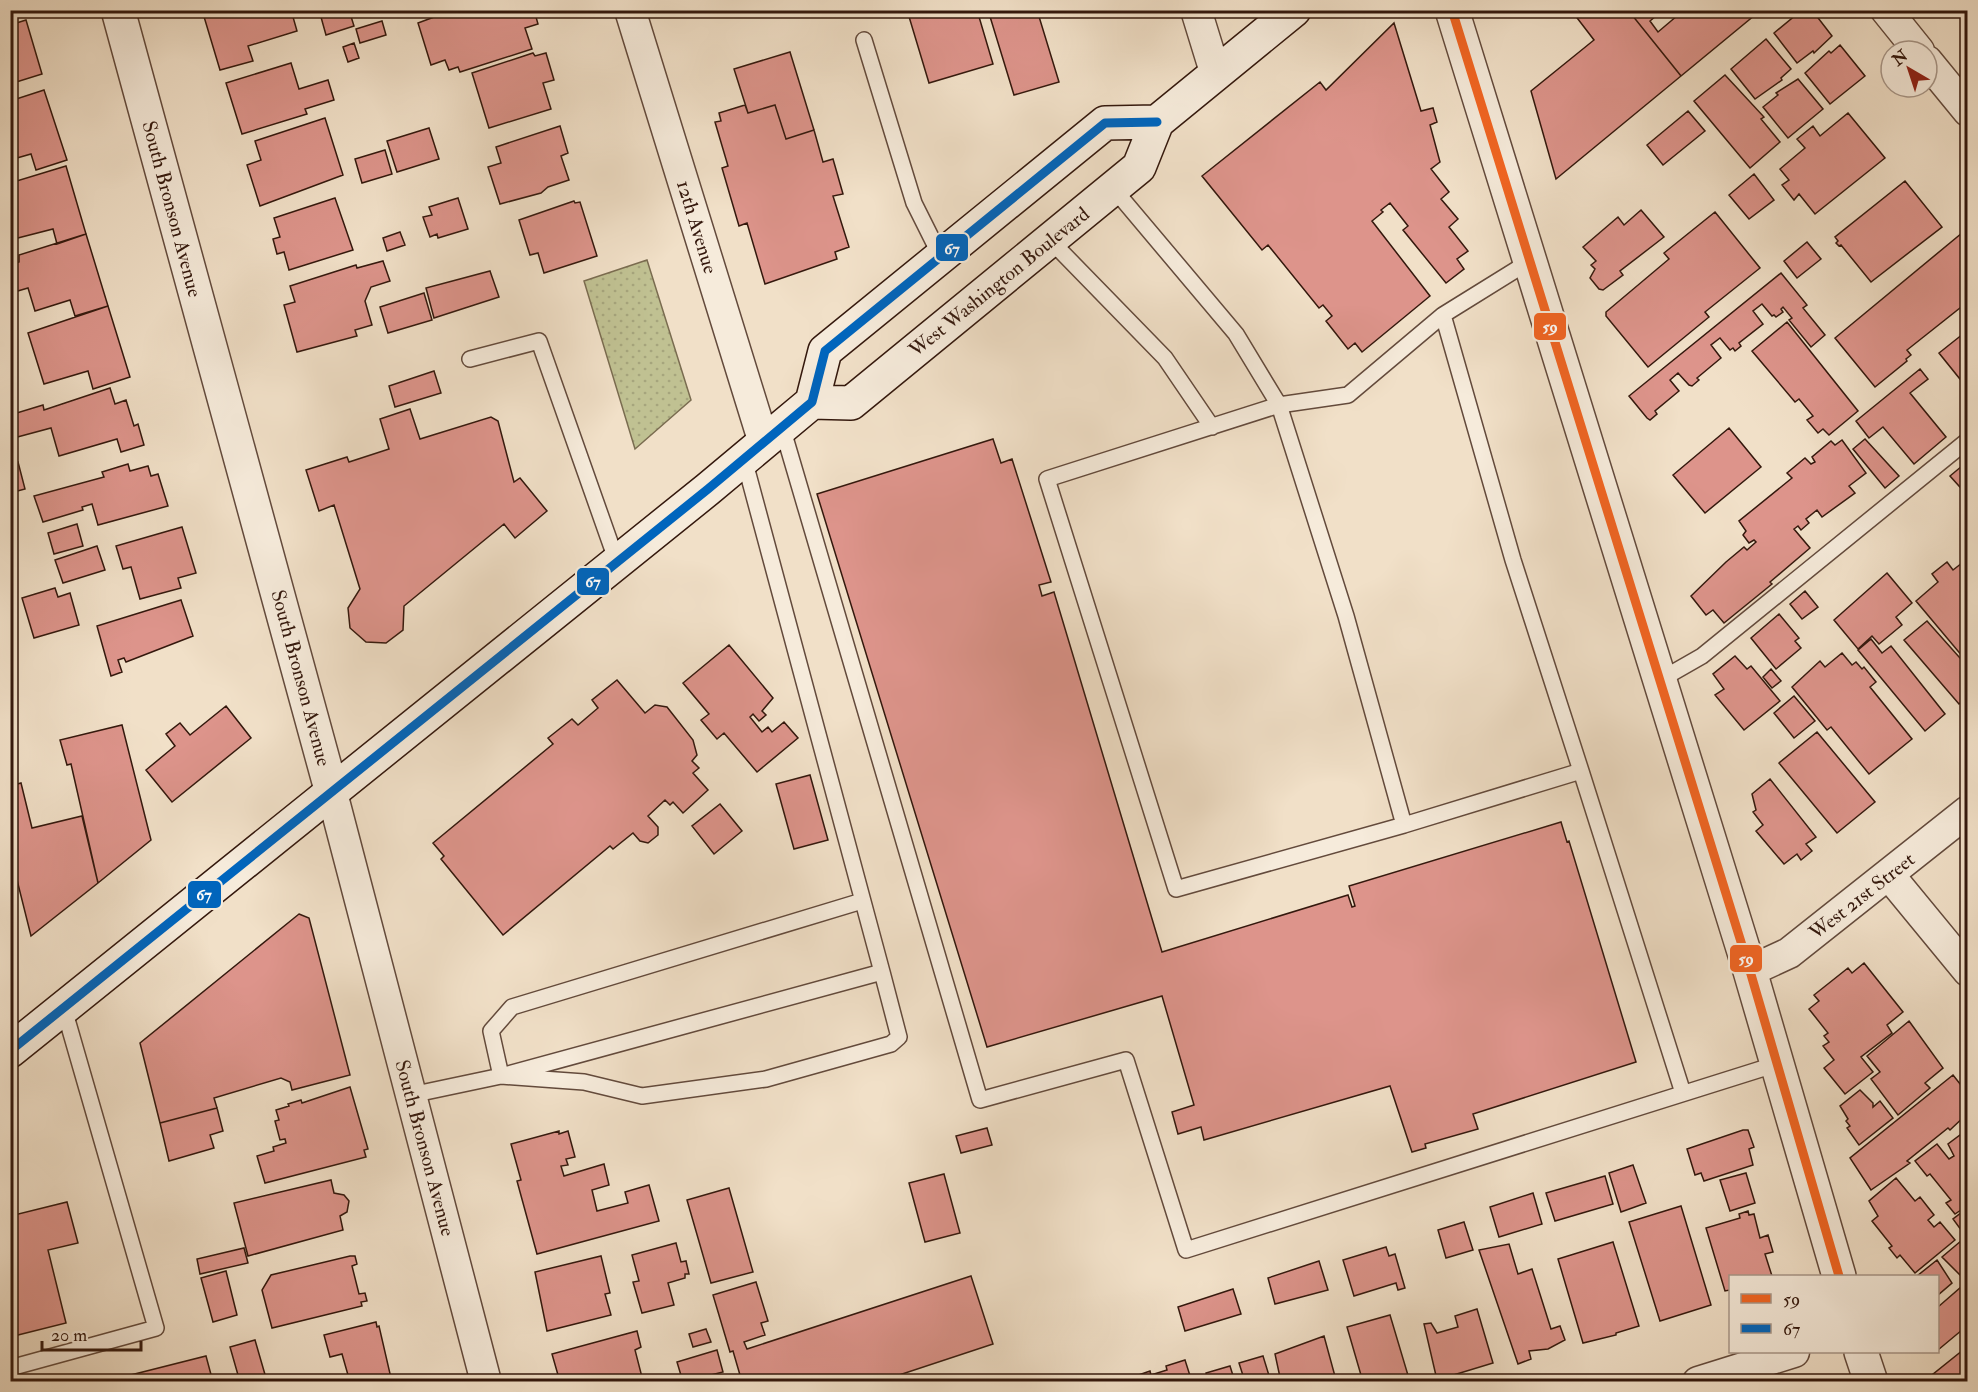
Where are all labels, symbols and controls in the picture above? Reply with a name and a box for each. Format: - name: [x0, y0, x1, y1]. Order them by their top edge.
- north arrow: [1879, 39, 1939, 99]
- text: N: [1888, 45, 1913, 71]
- street label: South Bronson Avenue: [136, 118, 208, 300]
- street label: 12th Avenue: [671, 177, 723, 277]
- street label: West Washington Boulevard: [903, 201, 1094, 363]
- line badge: 67: [935, 233, 969, 262]
- text: 67: [944, 239, 960, 259]
- line badge: 59: [1533, 312, 1567, 341]
- text: 59: [1542, 317, 1558, 337]
- line badge: 67: [576, 567, 610, 596]
- text: 67: [585, 572, 601, 592]
- street label: South Bronson Avenue: [265, 587, 337, 769]
- street label: West 21st Street: [1803, 847, 1920, 946]
- line badge: 67: [187, 880, 222, 909]
- text: 67: [196, 885, 212, 905]
- line badge: 59: [1729, 944, 1763, 973]
- text: 59: [1738, 949, 1754, 969]
- street label: South Bronson Avenue: [389, 1057, 461, 1239]
- legend: [1729, 1275, 1939, 1353]
- text: 59: [1783, 1288, 1800, 1311]
- scale bar: [42, 1314, 141, 1352]
- text: 67: [1783, 1318, 1800, 1341]
- text: 20 m: [51, 1324, 87, 1347]

